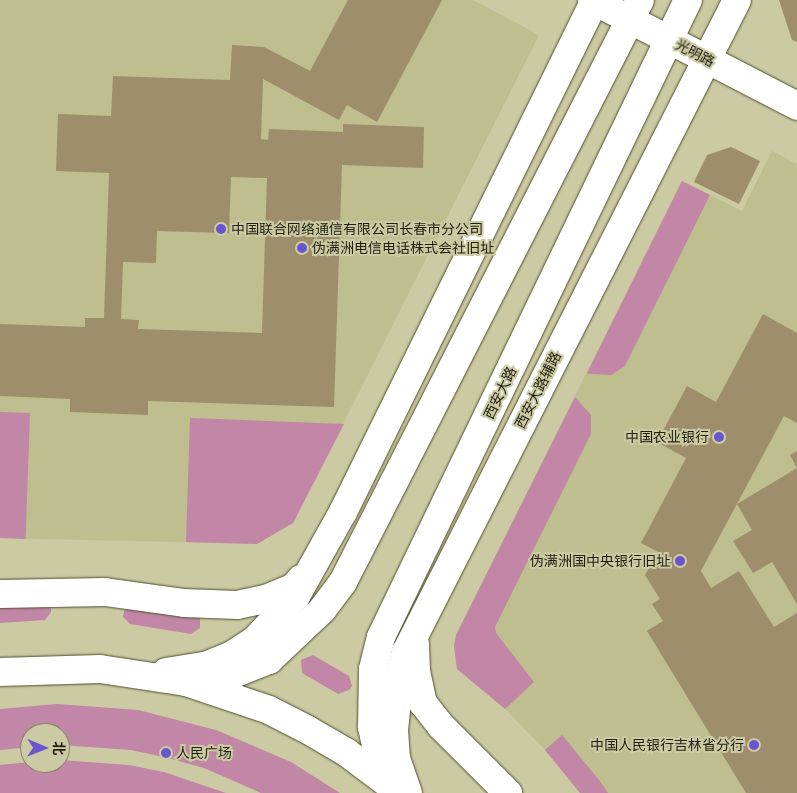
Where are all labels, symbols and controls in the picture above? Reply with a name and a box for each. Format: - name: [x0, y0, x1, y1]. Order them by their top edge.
- street label: 光明路: [672, 36, 718, 70]
- place label: 中国联合网络通信有限公司长春市分公司: [231, 221, 483, 237]
- marker: 中国联合网络通信有限公司长春市分公司: [215, 223, 227, 235]
- place label: 伪满洲电信电话株式会社旧址: [312, 240, 494, 256]
- marker: 伪满洲电信电话株式会社旧址: [296, 242, 308, 254]
- street label: 西安大路辅路: [511, 349, 565, 431]
- street label: 西安大路: [480, 364, 520, 422]
- place label: 中国农业银行: [625, 429, 709, 445]
- marker: 中国农业银行: [713, 431, 725, 443]
- place label: 伪满洲国中央银行旧址: [530, 553, 670, 569]
- marker: 伪满洲国中央银行旧址: [674, 555, 686, 567]
- north arrow: [20, 723, 70, 773]
- place label: 中国人民银行吉林省分行: [590, 737, 744, 753]
- marker: 中国人民银行吉林省分行: [748, 739, 760, 751]
- text: 北: [51, 741, 68, 755]
- place label: 人民广场: [176, 745, 232, 761]
- marker: 人民广场: [160, 747, 172, 759]

